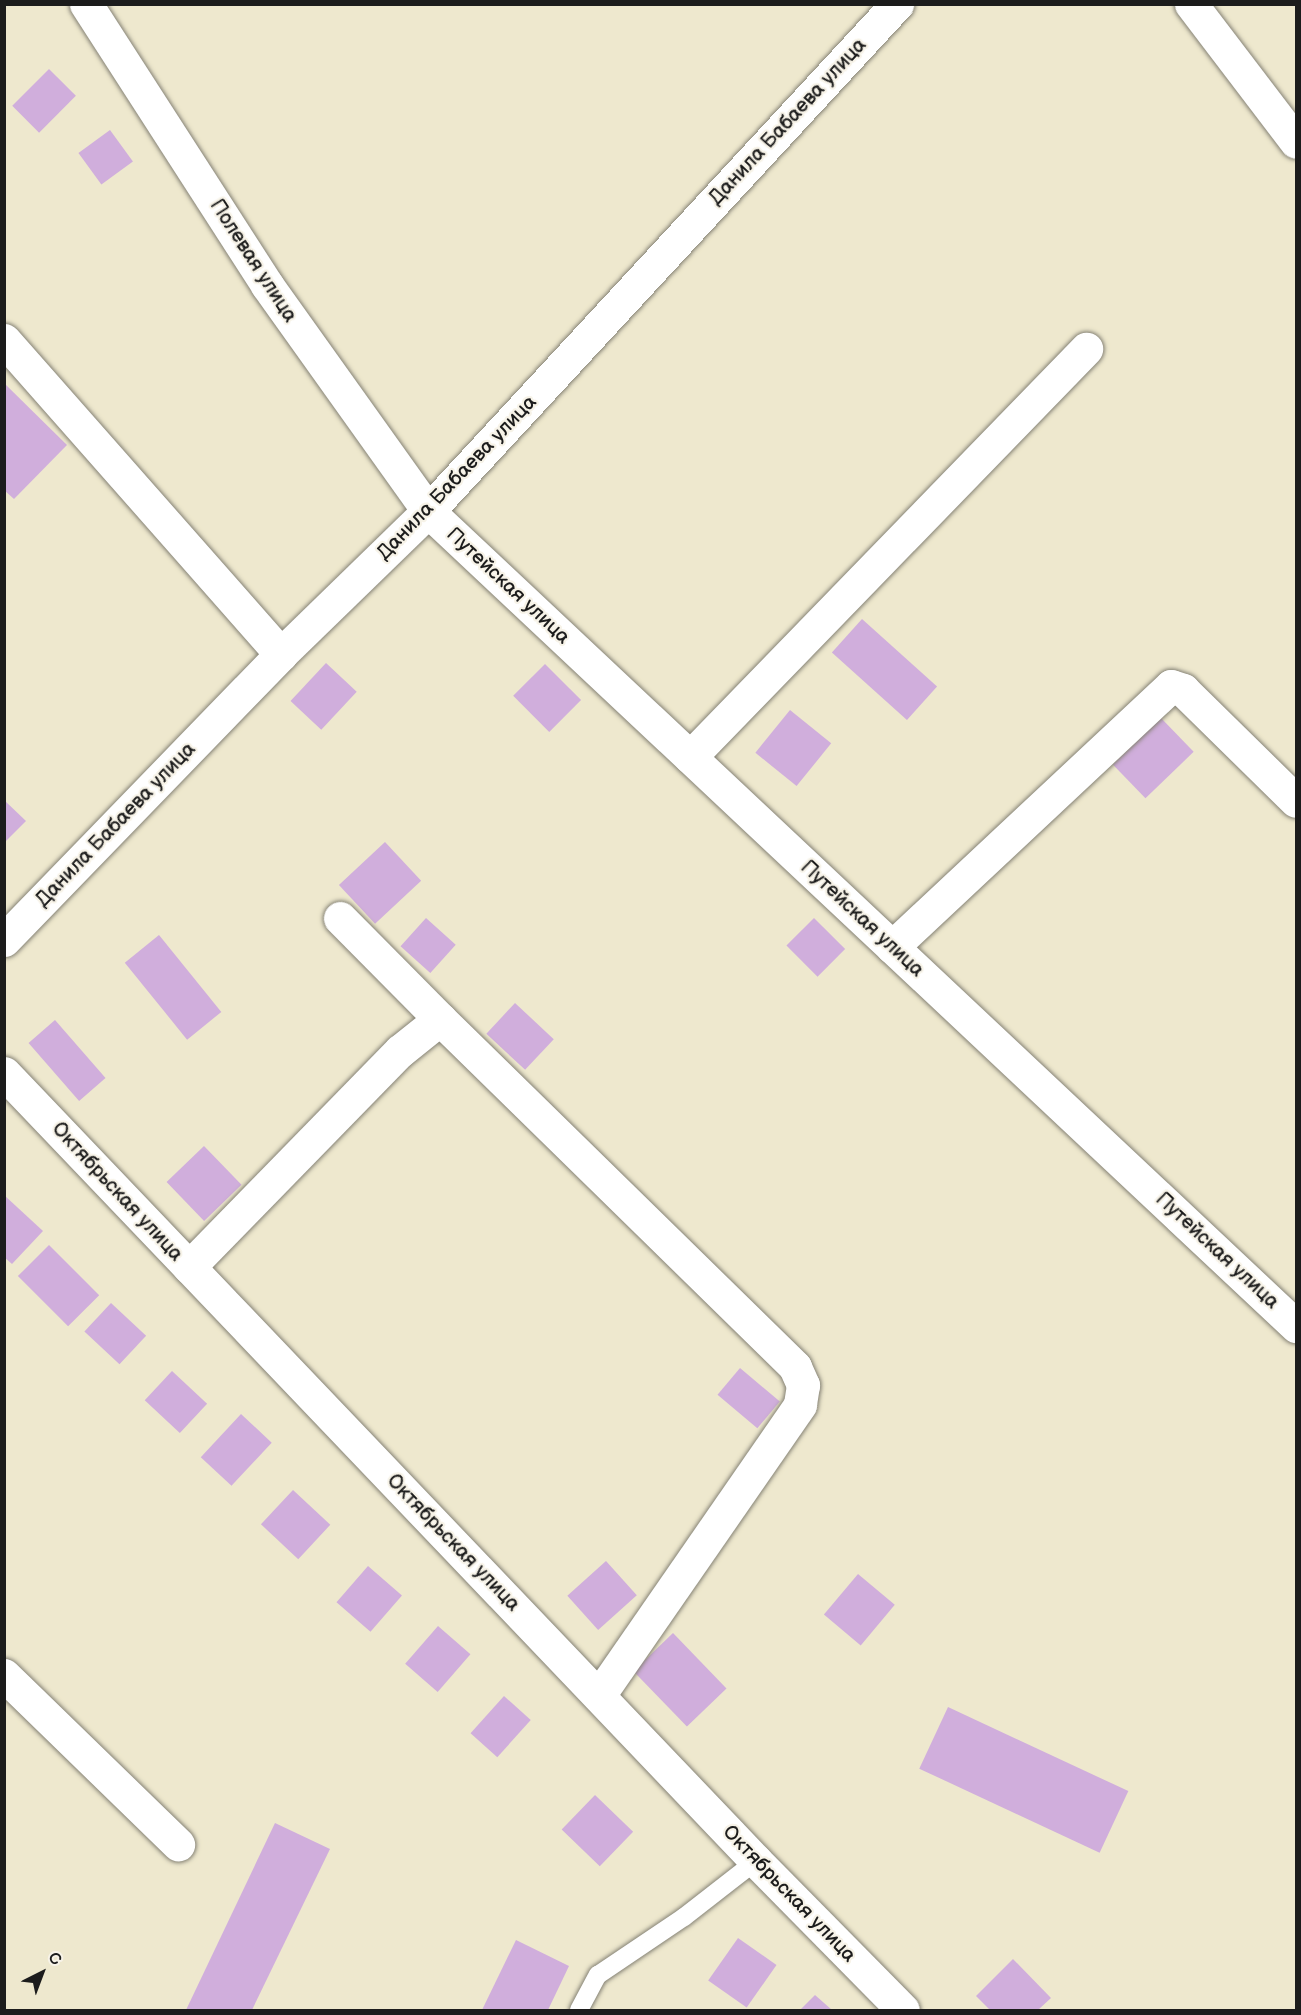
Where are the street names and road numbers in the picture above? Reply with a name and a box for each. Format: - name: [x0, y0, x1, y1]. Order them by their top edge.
- street label: Данила Бабаева улица: [704, 33, 872, 211]
- street label: Полевая улица: [204, 195, 302, 327]
- street label: Данила Бабаева улица: [372, 391, 542, 565]
- street label: Путейская улица: [441, 523, 575, 649]
- street label: Данила Бабаева улица: [31, 738, 201, 912]
- street label: Путейская улица: [795, 856, 929, 982]
- street label: Октябрьская улица: [46, 1118, 188, 1266]
- street label: Путейская улица: [1150, 1188, 1284, 1314]
- street label: Октябрьская улица: [381, 1469, 525, 1617]
- street label: Октябрьская улица: [717, 1820, 861, 1968]

